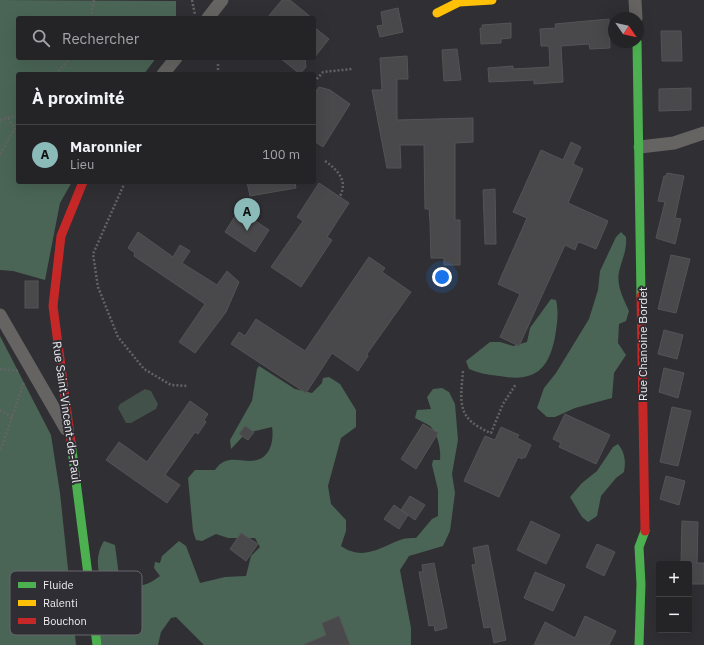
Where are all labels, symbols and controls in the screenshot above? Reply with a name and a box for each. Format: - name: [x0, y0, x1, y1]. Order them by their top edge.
- north arrow: [608, 12, 644, 48]
- search box: [16, 16, 316, 60]
- icon: search: [30, 27, 52, 49]
- text: Rechercher: [62, 29, 139, 48]
- text: À proximité: [32, 87, 125, 109]
- text: Maronnier: [70, 137, 142, 156]
- text: A: [41, 146, 49, 163]
- text: 100 m: [262, 146, 300, 163]
- text: Lieu: [70, 156, 94, 173]
- pin: A: [234, 198, 260, 231]
- your location: [432, 267, 452, 287]
- street label: Rue Chanoine Bordet: [635, 287, 650, 401]
- street label: Rue Saint-Vincent-de-Paul: [50, 340, 84, 484]
- map controls: [656, 561, 692, 633]
- button: +: [656, 561, 692, 597]
- legend: [10, 571, 142, 635]
- text: Fluide: [43, 578, 74, 592]
- text: Ralenti: [43, 596, 78, 610]
- button: −: [656, 597, 692, 633]
- text: Bouchon: [43, 614, 87, 628]

